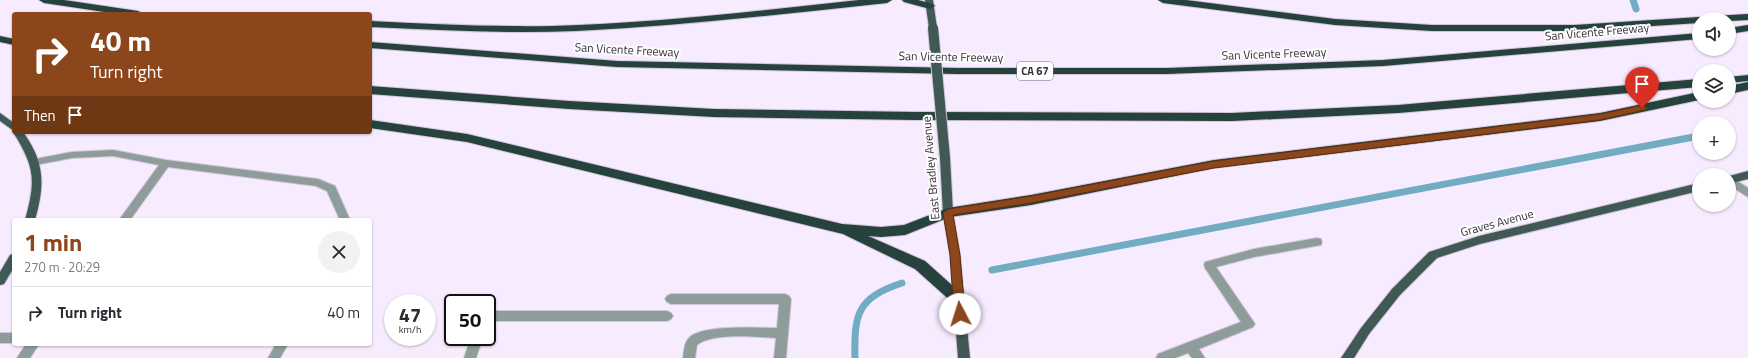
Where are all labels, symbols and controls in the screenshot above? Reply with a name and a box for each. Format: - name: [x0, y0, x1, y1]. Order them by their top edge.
- map controls: [1692, 12, 1736, 212]
- button: sound: [1692, 12, 1736, 56]
- street label: San Vicente Freeway: [1544, 17, 1650, 46]
- text: 40 m: [90, 19, 151, 62]
- icon: right: [24, 28, 76, 80]
- street label: San Vicente Freeway: [574, 37, 680, 62]
- street label: San Vicente Freeway: [1221, 42, 1327, 65]
- street label: San Vicente Freeway: [898, 46, 1004, 67]
- text: Turn right: [90, 58, 163, 85]
- road number: CA 67: [1017, 62, 1053, 80]
- button: layers: [1692, 64, 1736, 108]
- pin: [1625, 67, 1659, 108]
- icon: arrive: [1631, 73, 1653, 95]
- text: Then: [24, 104, 56, 127]
- icon: arrive: [64, 104, 86, 126]
- street label: East Bradley Avenue: [917, 116, 944, 221]
- button: +: [1692, 116, 1736, 160]
- button: −: [1692, 168, 1736, 212]
- street label: Graves Avenue: [1458, 204, 1536, 241]
- text: 1 min: [24, 224, 82, 260]
- button: close: [318, 231, 360, 273]
- text: 270 m · 20:29: [24, 257, 100, 277]
- position arrow: [939, 293, 981, 335]
- speed limit sign: 50: [444, 294, 496, 346]
- text: 47: [399, 299, 421, 330]
- text: Turn right: [58, 301, 122, 324]
- text: 40 m: [327, 301, 360, 324]
- icon: right: [24, 302, 46, 324]
- text: km/h: [399, 322, 421, 337]

